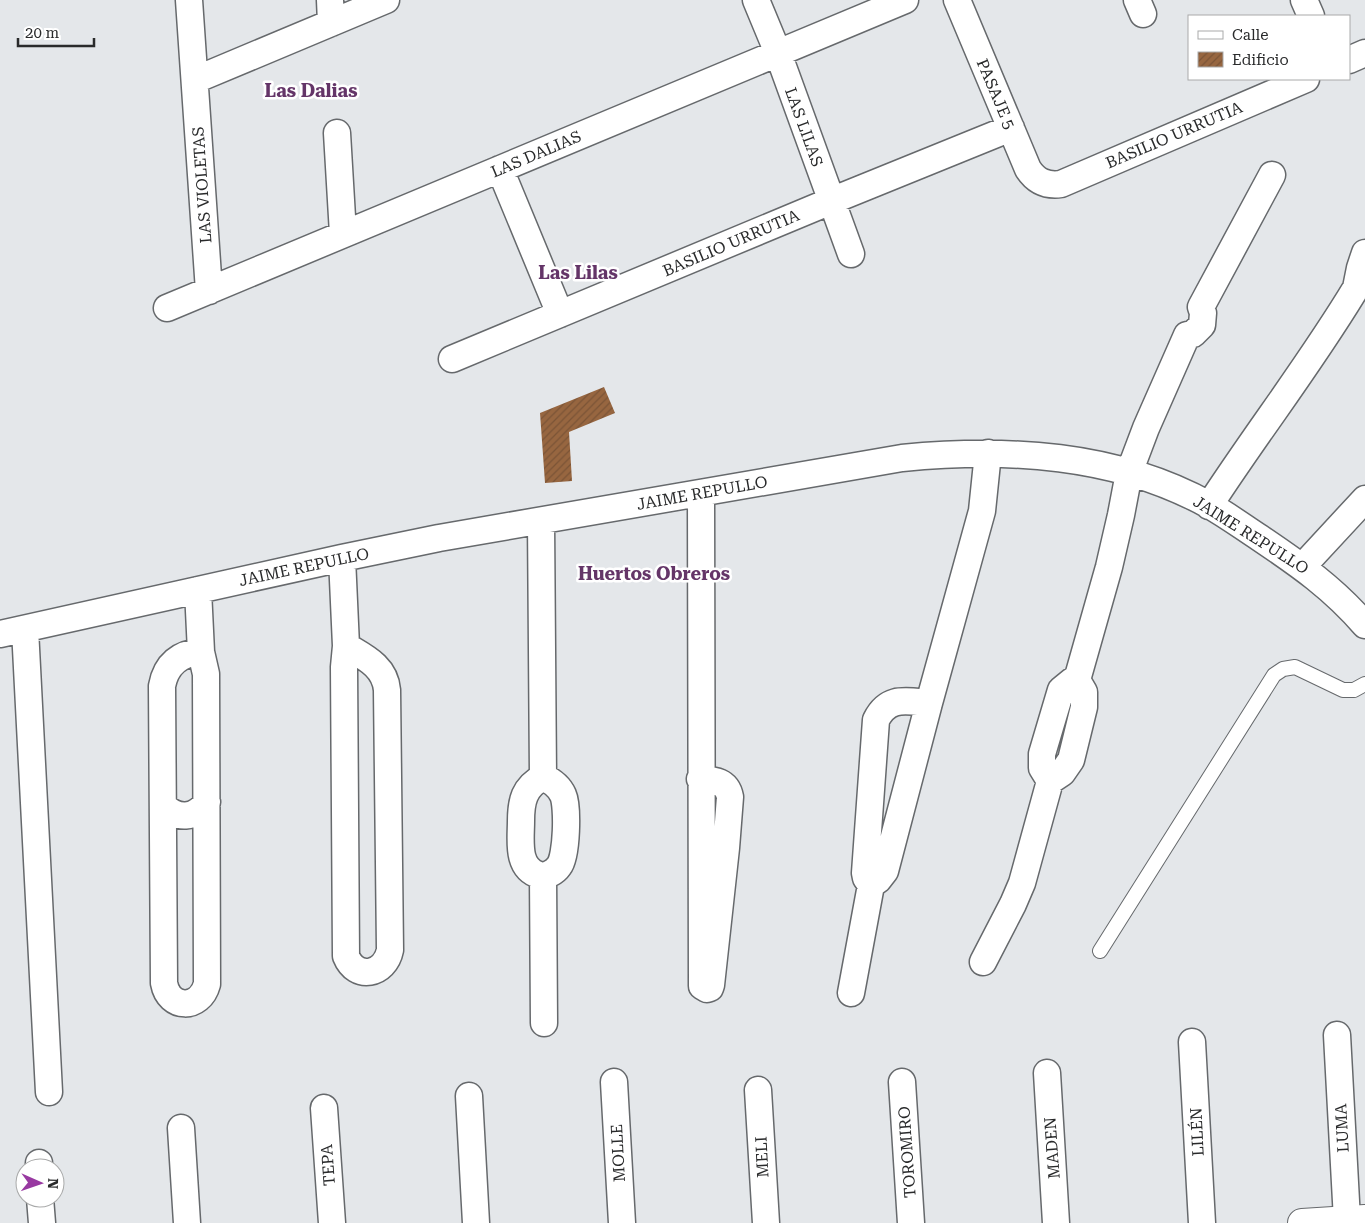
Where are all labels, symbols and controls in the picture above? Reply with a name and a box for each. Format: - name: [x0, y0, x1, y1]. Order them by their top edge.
- scale bar: [18, 15, 94, 47]
- legend: [1188, 15, 1350, 80]
- text: 20 m: [25, 24, 60, 42]
- text: Calle: [1232, 26, 1268, 44]
- text: Edificio: [1232, 51, 1289, 69]
- street label: PASAJE 5: [973, 56, 1019, 132]
- district label: Las Dalias: [264, 80, 358, 101]
- street label: LAS LILAS: [781, 85, 827, 169]
- street label: BASILIO URRUTIA: [1103, 97, 1246, 172]
- street label: LAS VIOLETAS: [188, 126, 216, 244]
- street label: LAS DALIAS: [488, 126, 584, 182]
- street label: BASILIO URRUTIA: [660, 205, 803, 280]
- district label: Las Lilas: [538, 262, 618, 283]
- street label: JAIME REPULLO: [635, 472, 769, 514]
- street label: JAIME REPULLO: [1190, 492, 1312, 578]
- street label: JAIME REPULLO: [237, 544, 371, 590]
- district label: Huertos Obreros: [578, 563, 730, 584]
- street label: LUMA: [1331, 1102, 1353, 1153]
- street label: TOROMIRO: [894, 1106, 920, 1198]
- street label: LILÉN: [1186, 1107, 1208, 1157]
- street label: MADEN: [1040, 1116, 1064, 1180]
- street label: MOLLE: [607, 1124, 629, 1182]
- street label: MELI: [751, 1136, 773, 1178]
- street label: TEPA: [317, 1143, 339, 1186]
- north arrow: [15, 1158, 65, 1208]
- text: N: [45, 1178, 61, 1189]

